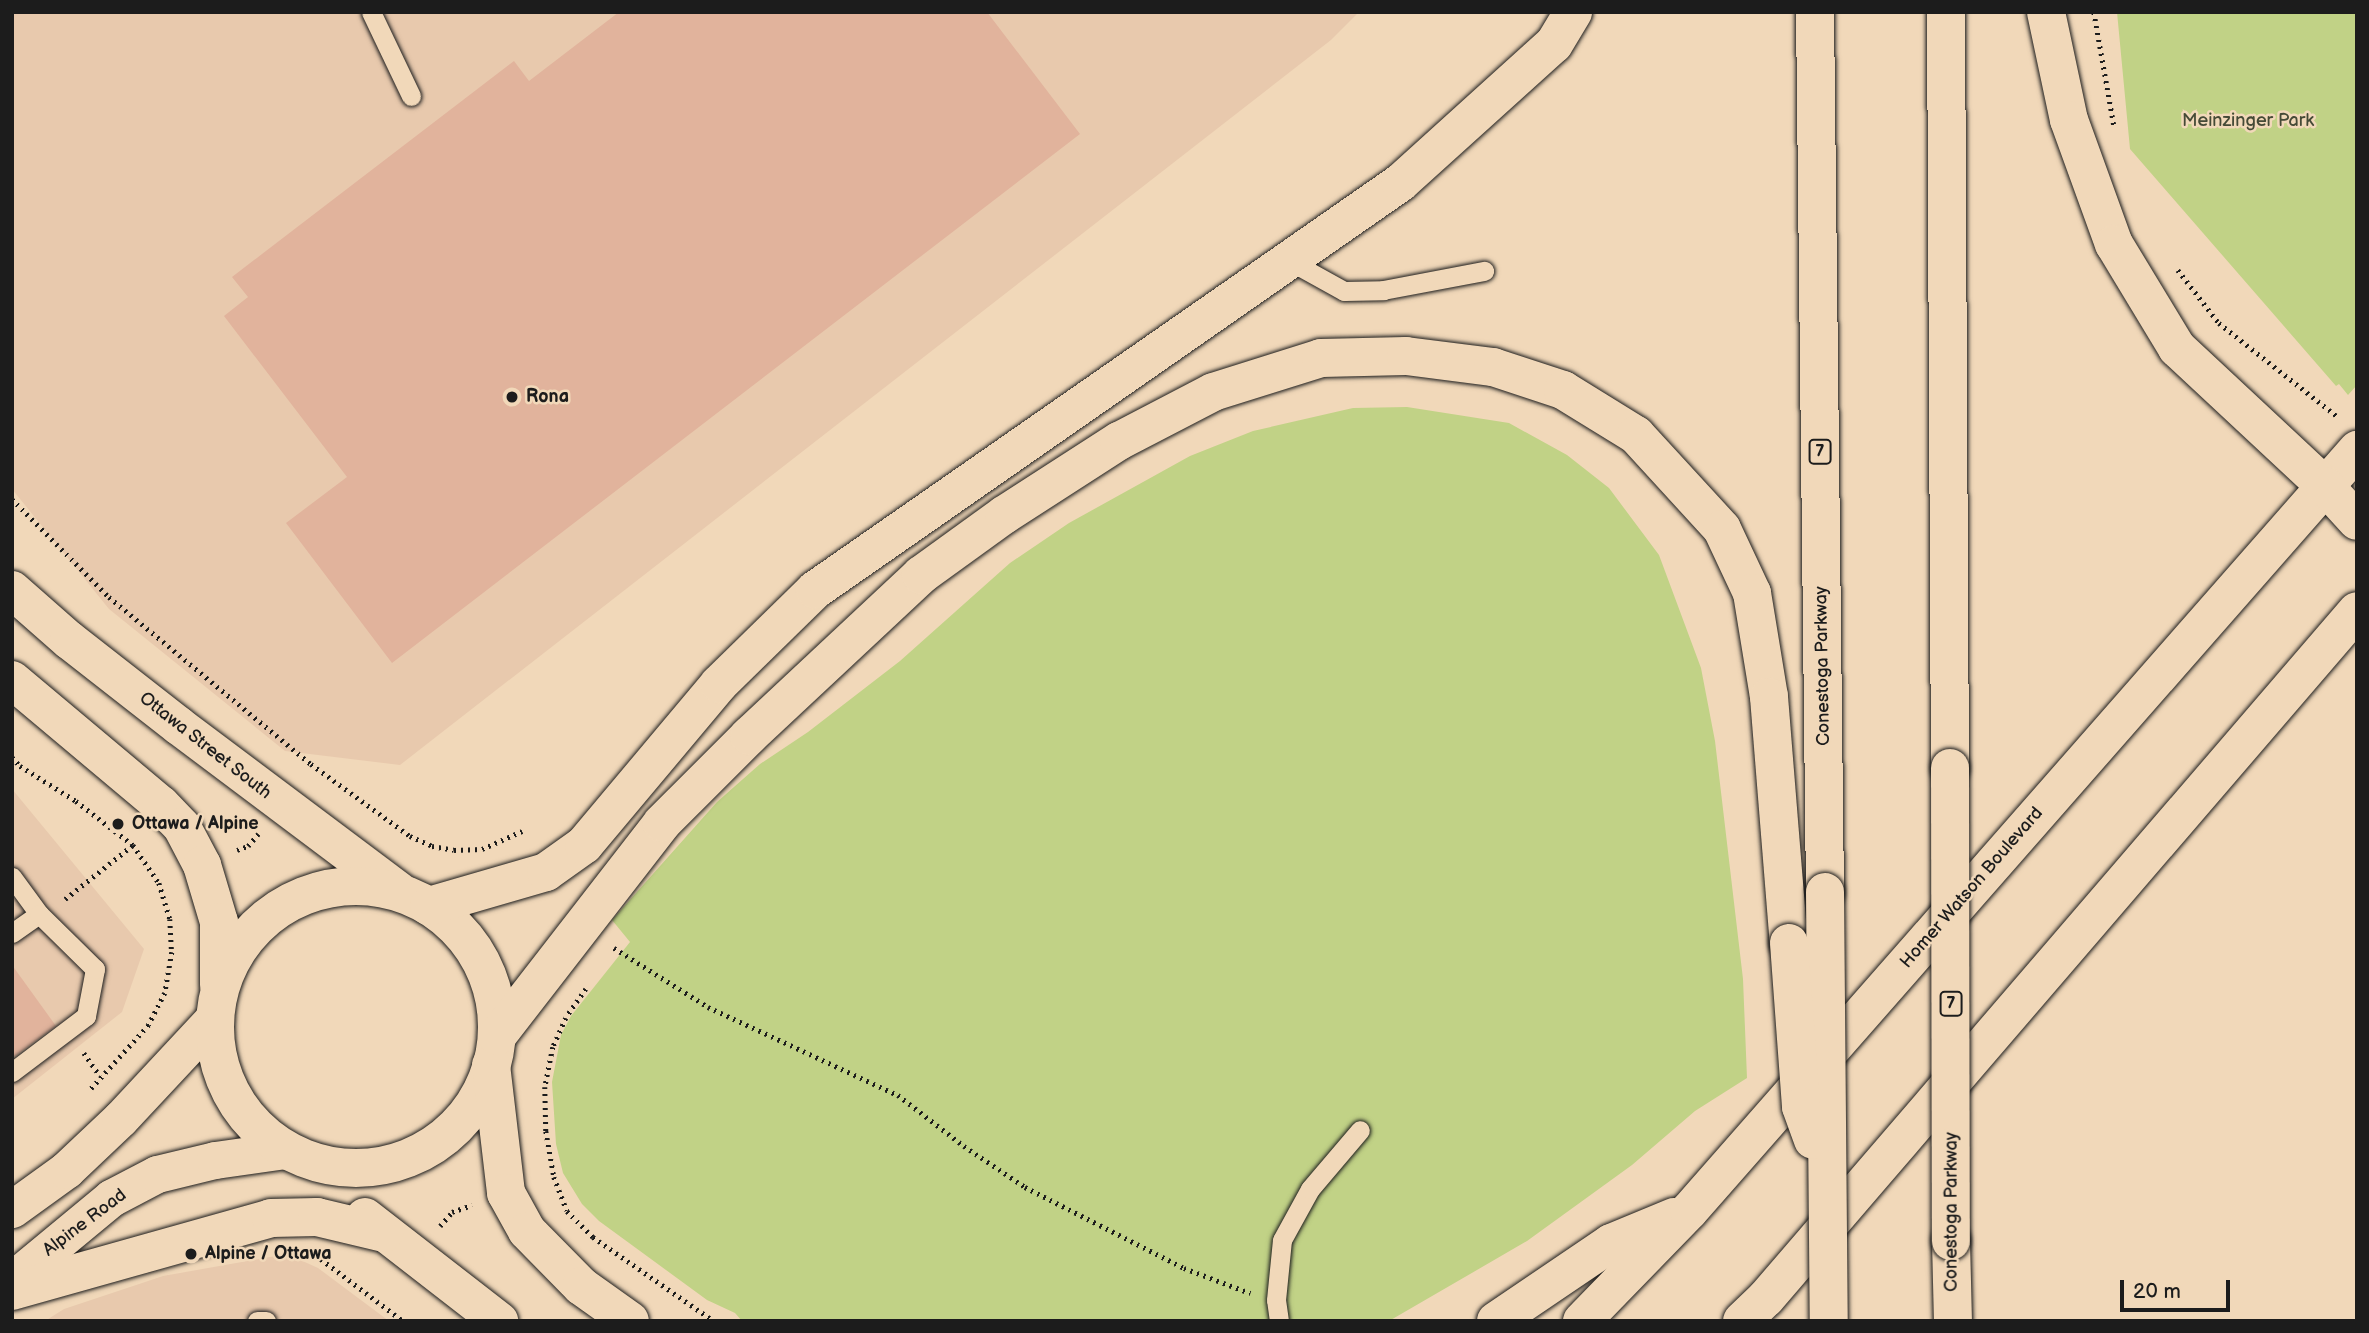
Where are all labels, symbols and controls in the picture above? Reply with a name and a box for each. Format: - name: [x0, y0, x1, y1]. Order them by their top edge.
- park label: Meinzinger Park: [2182, 110, 2314, 132]
- place label: Rona: [526, 386, 569, 408]
- marker: Rona: [504, 389, 520, 405]
- road number: 7: [1808, 440, 1832, 464]
- street label: Conestoga Parkway: [1811, 586, 1835, 746]
- street label: Ottawa Street South: [134, 688, 276, 804]
- street label: Homer Watson Boulevard: [1896, 803, 2048, 973]
- place label: Ottawa / Alpine: [132, 813, 259, 835]
- marker: Ottawa / Alpine: [110, 816, 126, 832]
- road number: 7: [1939, 992, 1963, 1016]
- street label: Conestoga Parkway: [1941, 1132, 1963, 1292]
- street label: Alpine Road: [39, 1185, 131, 1261]
- place label: Alpine / Ottawa: [205, 1243, 332, 1265]
- marker: Alpine / Ottawa: [183, 1246, 199, 1262]
- scale bar: [2124, 1266, 2234, 1310]
- text: 20 m: [2133, 1279, 2181, 1304]

